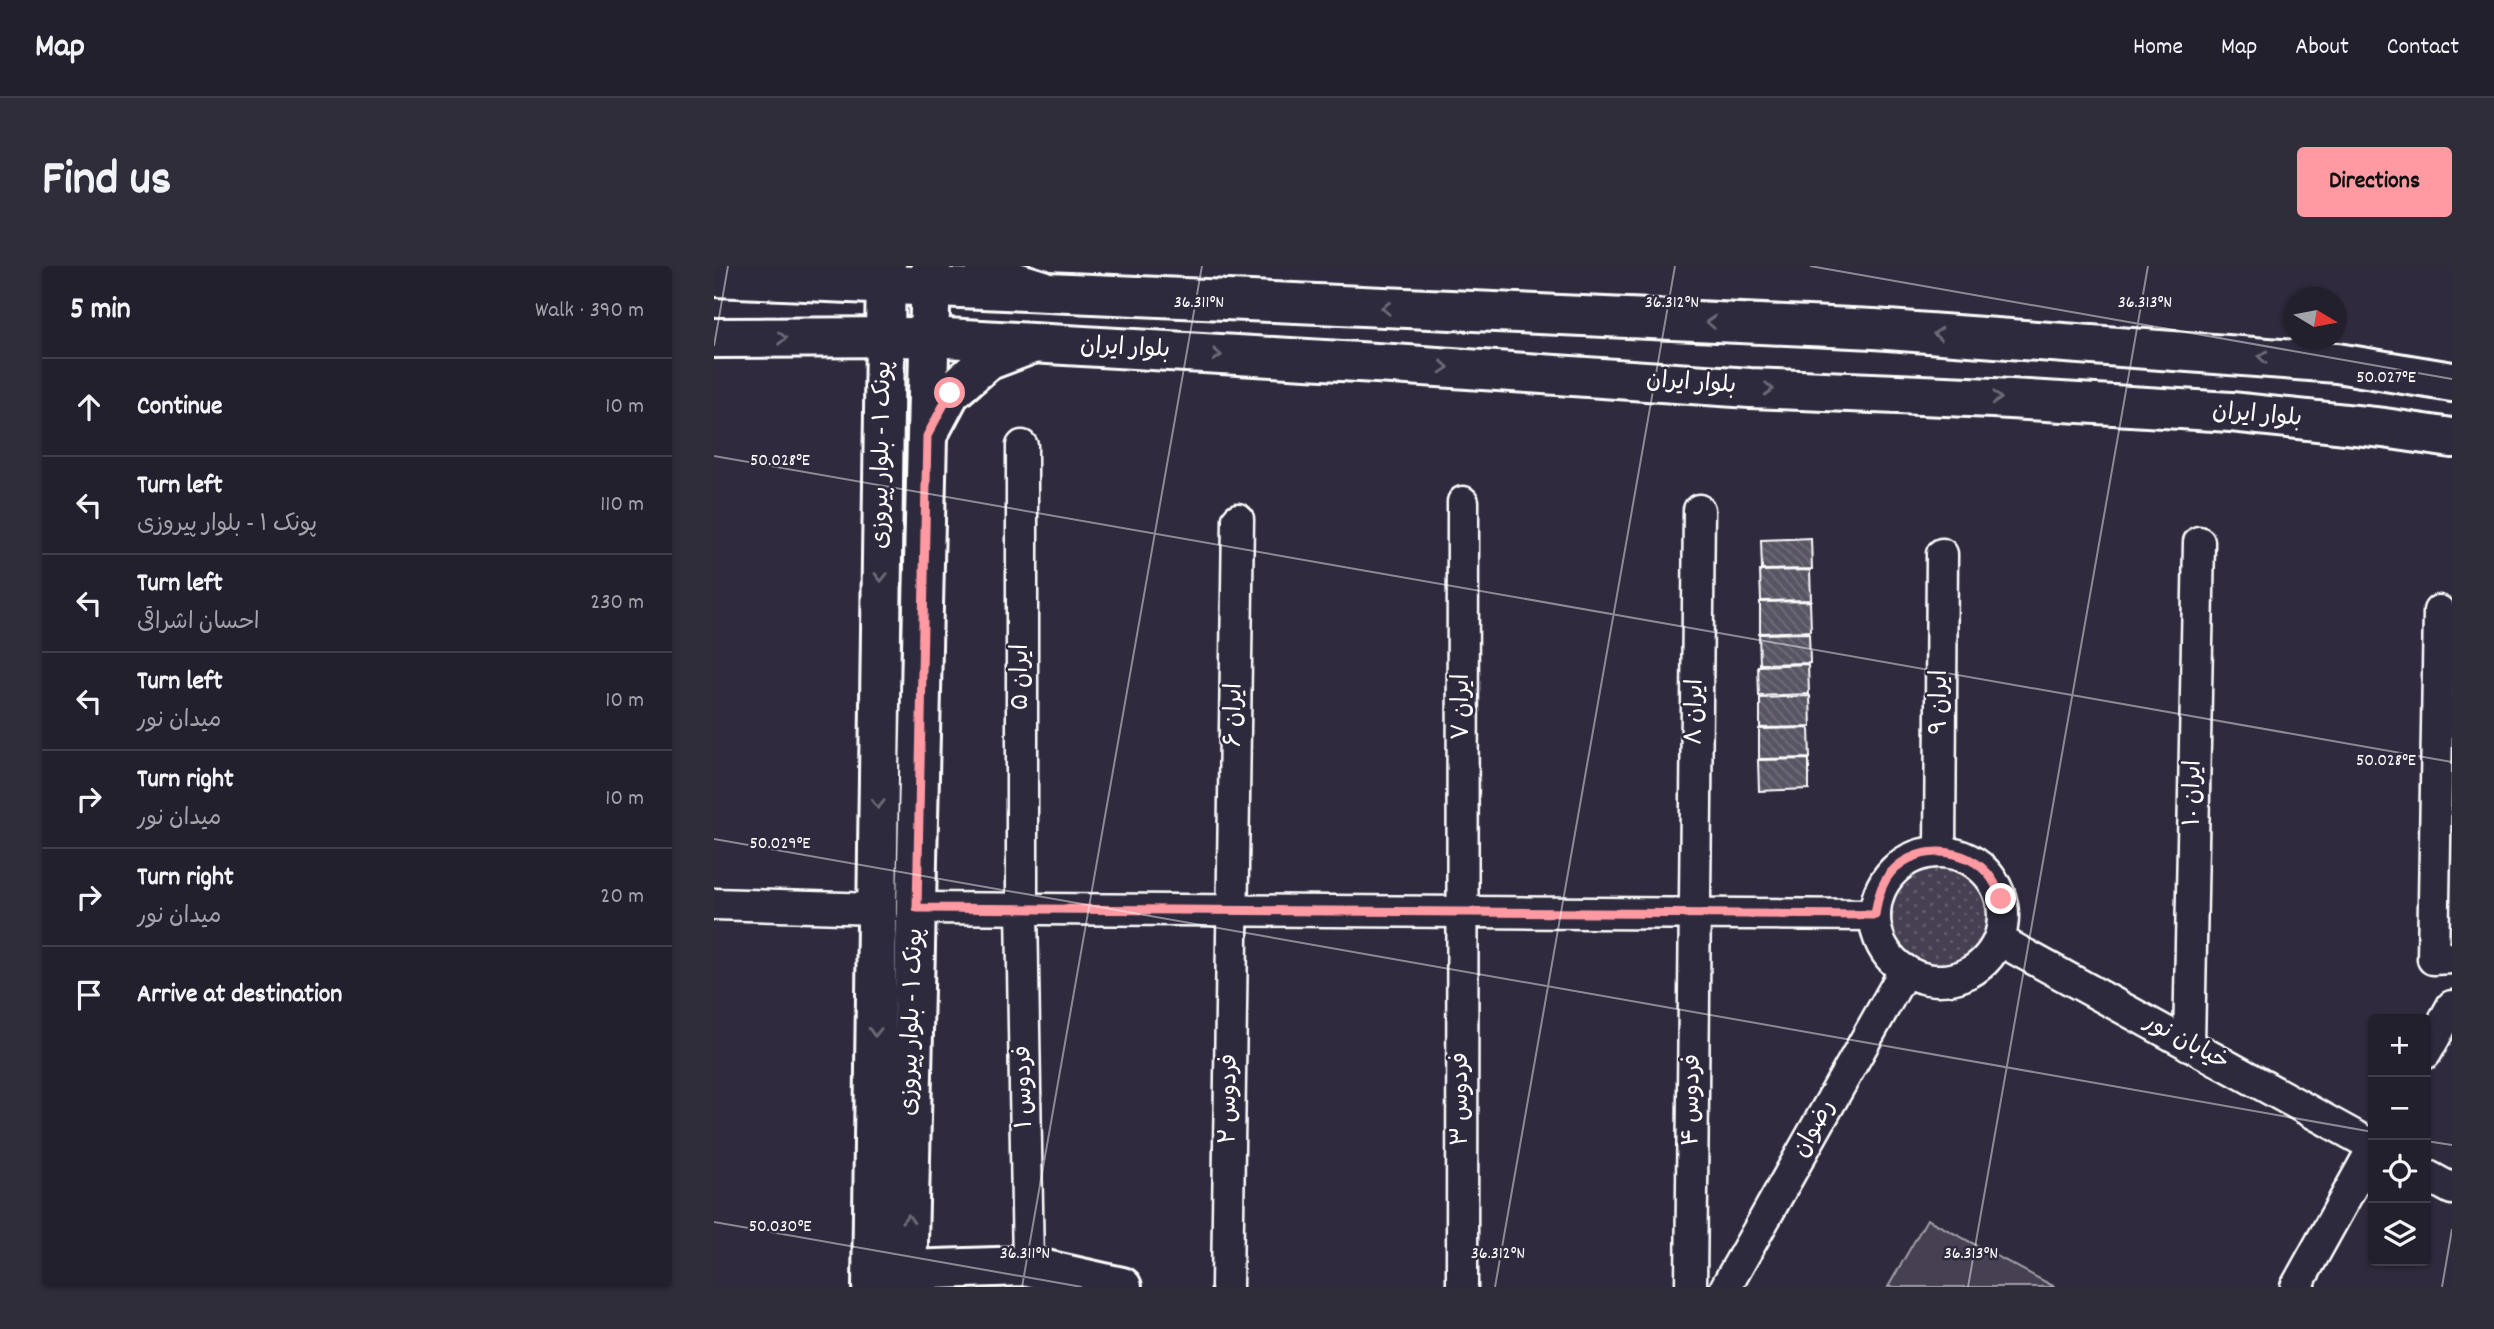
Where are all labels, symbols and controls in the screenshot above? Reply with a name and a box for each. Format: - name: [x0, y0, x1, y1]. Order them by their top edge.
- text: Map: [35, 25, 85, 72]
- text: Home: [2133, 31, 2183, 65]
- text: Map: [2221, 31, 2257, 65]
- text: About: [2295, 31, 2349, 65]
- text: Contact: [2387, 31, 2459, 65]
- text: Find us: [42, 147, 171, 217]
- button: Directions: [2297, 147, 2452, 217]
- north arrow: [2284, 287, 2347, 350]
- text: 5 min: [70, 290, 131, 333]
- text: 36.311°N: [1174, 291, 1224, 316]
- text: 36.312°N: [1645, 291, 1699, 316]
- text: 36.313°N: [2118, 291, 2172, 316]
- text: Walk · 390 m: [535, 295, 644, 328]
- one-way arrow: [1380, 300, 1391, 315]
- one-way arrow: [1705, 315, 1716, 330]
- one-way arrow: [1933, 327, 1944, 342]
- one-way arrow: [777, 330, 788, 346]
- street label: بلوار ایران: [1079, 330, 1171, 368]
- one-way arrow: [1212, 347, 1223, 362]
- one-way arrow: [2257, 350, 2268, 365]
- one-way arrow: [1439, 360, 1450, 375]
- street label: پونک ۱ - بلوار پیروزی: [864, 361, 902, 549]
- street label: بلوار ایران: [1645, 364, 1737, 404]
- text: 50.027°E: [2356, 366, 2416, 391]
- route start: [934, 377, 965, 408]
- one-way arrow: [1764, 381, 1775, 396]
- icon: ahead: [70, 388, 108, 426]
- text: Continue: [137, 389, 222, 426]
- text: 10 m: [605, 391, 644, 424]
- one-way arrow: [1991, 391, 2002, 406]
- street label: بلوار ایران: [2211, 395, 2303, 437]
- text: 50.028°E: [750, 449, 810, 474]
- text: Turn left: [137, 468, 223, 505]
- icon: left: [70, 486, 108, 524]
- text: 110 m: [600, 489, 644, 522]
- text: پونک ۱ - بلوار پیروزی: [137, 509, 317, 542]
- text: Turn left: [137, 566, 223, 603]
- one-way arrow: [873, 572, 889, 583]
- icon: left: [70, 584, 108, 622]
- text: 230 m: [590, 587, 644, 620]
- text: احسان اشراقی: [137, 607, 259, 640]
- street label: ایران ۵: [1005, 644, 1039, 710]
- text: Turn left: [137, 664, 223, 701]
- street label: ایران ۹: [1924, 670, 1958, 734]
- street label: ایران ۷: [1446, 674, 1480, 740]
- street label: ایران ۸: [1678, 678, 1714, 746]
- icon: left: [70, 682, 108, 720]
- street label: ایران ۶: [1217, 683, 1253, 747]
- text: 10 m: [605, 685, 644, 718]
- text: میدان نور: [137, 705, 221, 738]
- text: 50.028°E: [2356, 749, 2416, 774]
- street label: ایران ۱۰: [2176, 760, 2212, 826]
- text: Turn right: [137, 762, 234, 799]
- icon: right: [70, 780, 108, 818]
- text: 10 m: [605, 783, 644, 816]
- one-way arrow: [870, 799, 885, 810]
- text: میدان نور: [137, 803, 221, 836]
- text: 50.029°E: [749, 832, 811, 857]
- text: Turn right: [137, 860, 234, 897]
- icon: right: [70, 878, 108, 916]
- text: 20 m: [600, 881, 644, 914]
- route end: [1985, 883, 2016, 914]
- text: میدان نور: [137, 901, 221, 934]
- street label: پونک ۱ - بلوار پیروزی: [893, 927, 933, 1117]
- icon: arrive: [70, 976, 108, 1014]
- text: Arrive at destination: [137, 977, 342, 1014]
- street label: خیابان نور: [2136, 1005, 2235, 1080]
- map controls: [2368, 1014, 2431, 1266]
- button: +: [2368, 1014, 2431, 1077]
- one-way arrow: [867, 1027, 883, 1038]
- street label: فردوس ۱: [1007, 1045, 1043, 1129]
- street label: فردوس ۳: [1445, 1052, 1479, 1146]
- street label: فردوس ۲: [1212, 1053, 1248, 1145]
- street label: فردوس ۴: [1675, 1054, 1711, 1146]
- button: −: [2368, 1077, 2431, 1140]
- street label: رضوان: [1785, 1094, 1845, 1164]
- button: locate: [2368, 1140, 2431, 1203]
- button: layers: [2368, 1203, 2431, 1266]
- one-way arrow: [900, 1213, 915, 1224]
- text: 50.030°E: [749, 1215, 811, 1240]
- text: 36.311°N: [1000, 1242, 1050, 1267]
- text: 36.312°N: [1471, 1242, 1525, 1267]
- text: 36.313°N: [1944, 1242, 1998, 1267]

